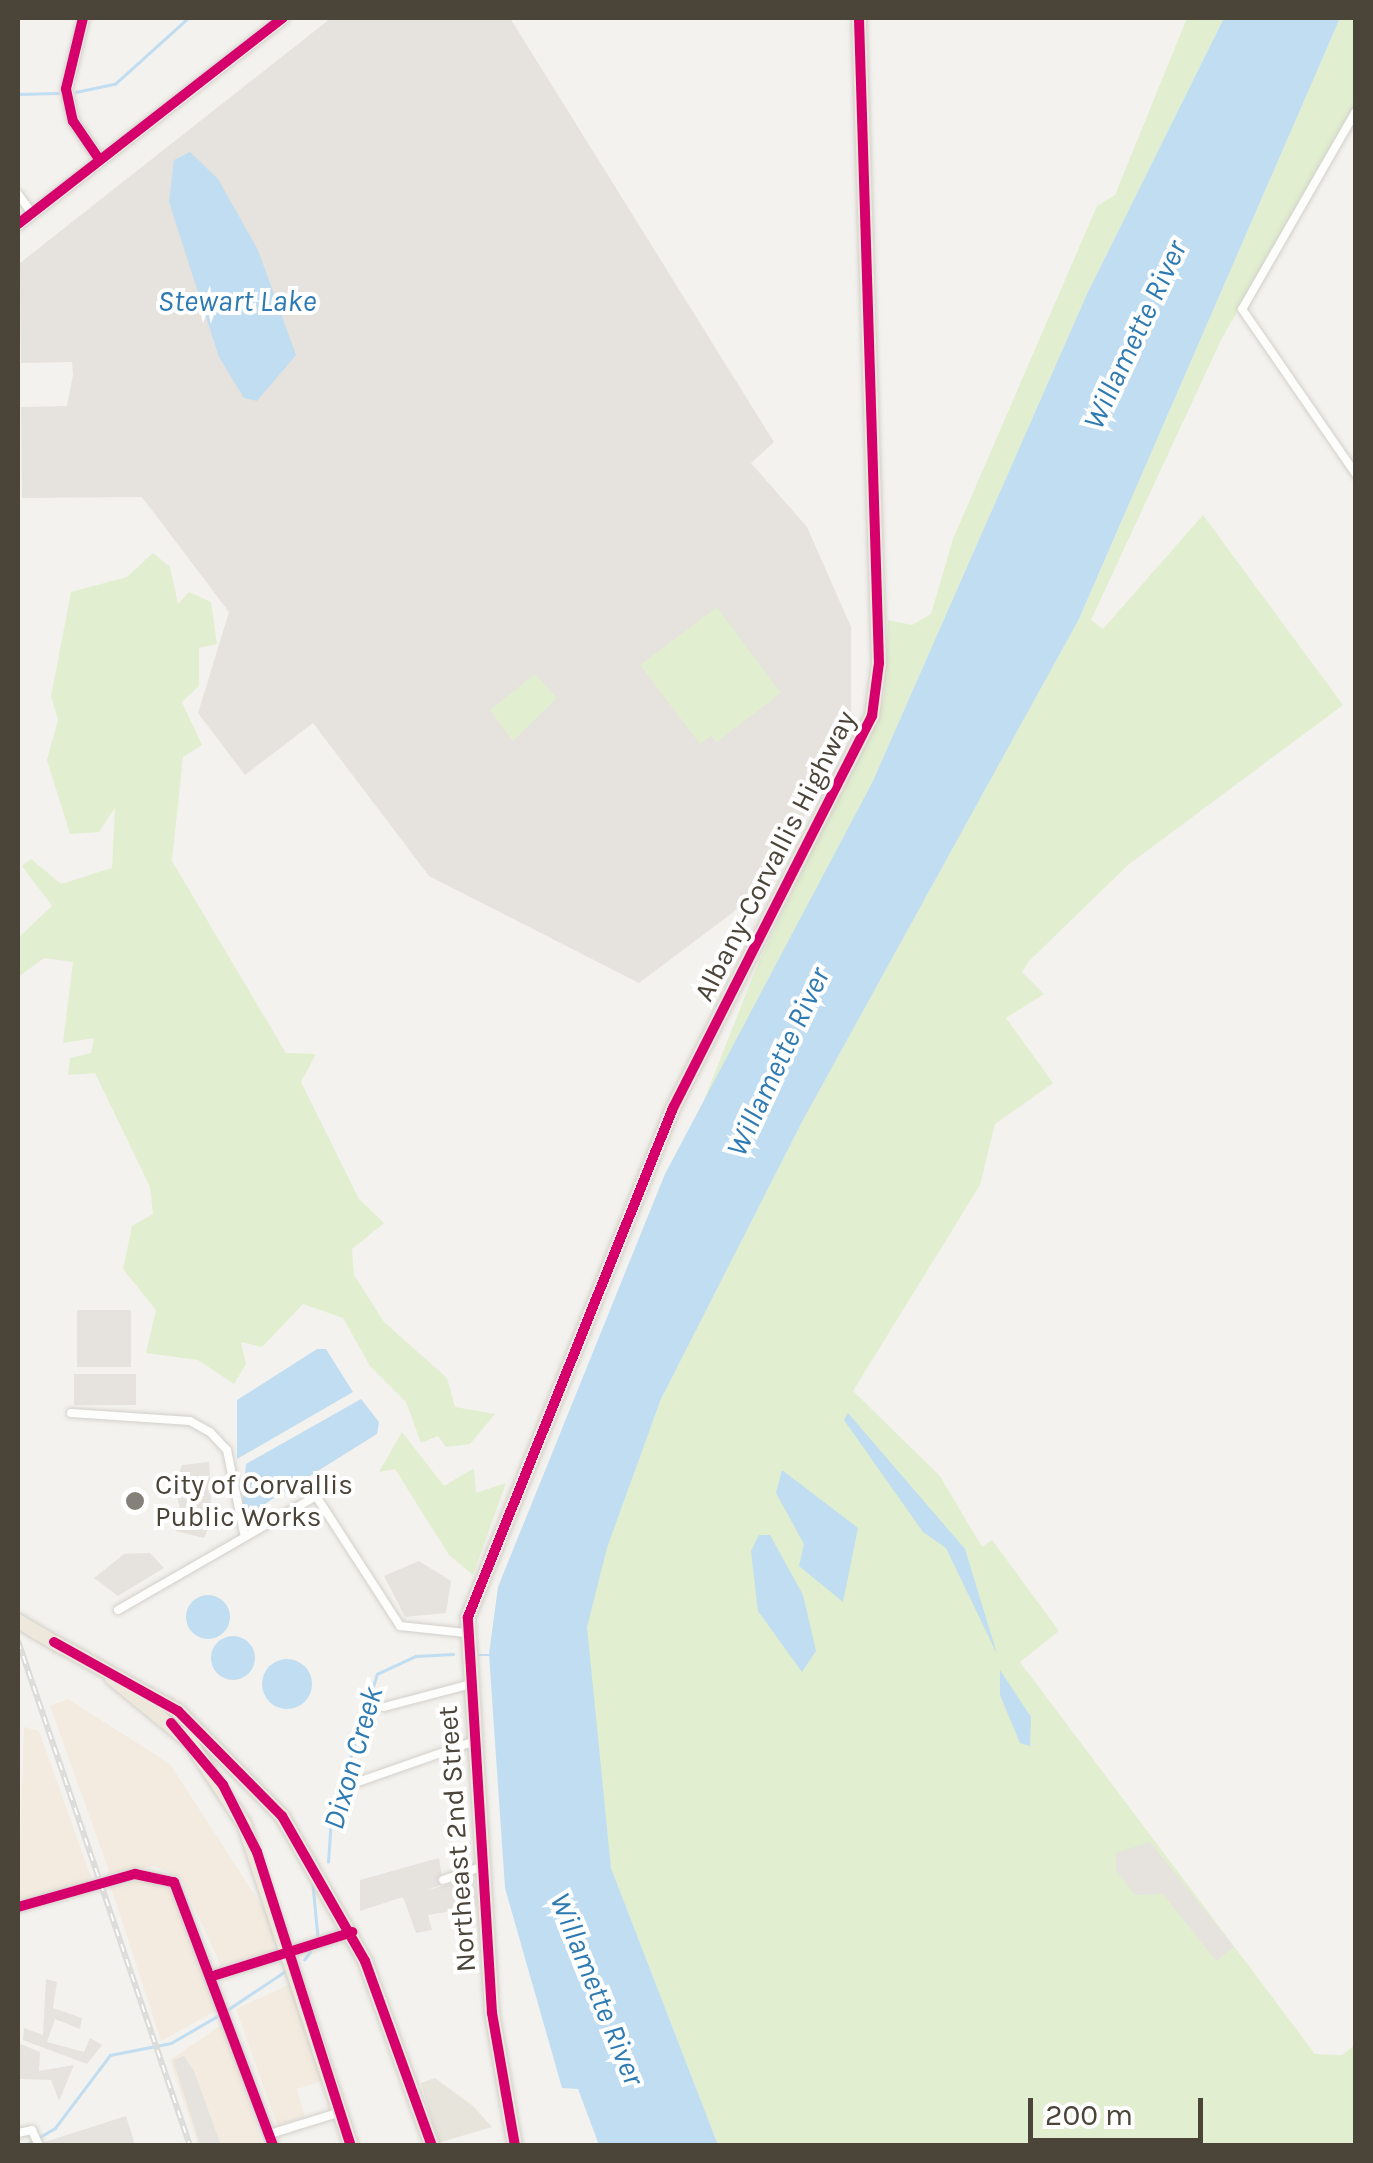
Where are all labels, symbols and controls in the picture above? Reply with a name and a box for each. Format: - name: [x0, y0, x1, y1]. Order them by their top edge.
- water label: Willamette River: [1075, 235, 1195, 435]
- water label: Stewart Lake: [158, 283, 316, 319]
- street label: Albany-Corvallis Highway: [687, 705, 863, 1007]
- water label: Willamette River: [718, 962, 838, 1162]
- place label: City of Corvallis Public Works: [155, 1468, 353, 1534]
- marker: City of Corvallis Public Works: [124, 1490, 146, 1512]
- water label: Dixon Creek: [315, 1682, 391, 1834]
- street label: Northeast 2nd Street: [431, 1705, 483, 1973]
- water label: Willamette River: [542, 1887, 652, 2091]
- scale bar: [1033, 2078, 1208, 2140]
- text: 200 m: [1045, 2097, 1133, 2133]

